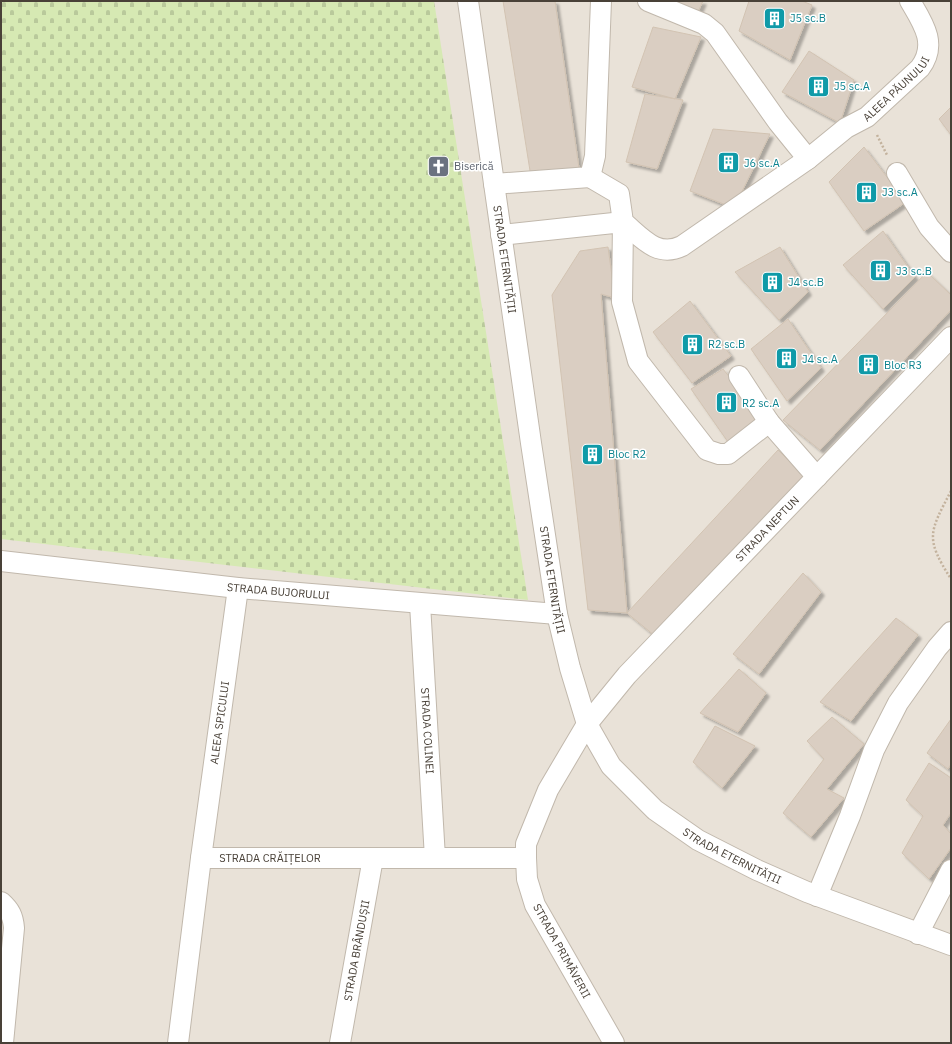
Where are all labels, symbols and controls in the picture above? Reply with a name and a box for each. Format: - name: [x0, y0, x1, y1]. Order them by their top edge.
- building icon: J5 sc.B: [762, 5, 788, 31]
- place label: J5 sc.B: [790, 11, 826, 25]
- street label: ALEEA PĂUNULUI: [860, 54, 933, 124]
- building icon: J5 sc.A: [806, 73, 832, 99]
- place label: J5 sc.A: [834, 79, 870, 93]
- building icon: J6 sc.A: [715, 150, 741, 176]
- church icon: Biserică: [425, 153, 451, 179]
- place label: J6 sc.A: [744, 156, 780, 170]
- place label: Biserică: [454, 159, 494, 173]
- building icon: J3 sc.A: [854, 179, 880, 205]
- place label: J3 sc.A: [882, 185, 918, 199]
- street label: STRADA ETERNITĂȚII: [490, 205, 519, 314]
- building icon: J3 sc.B: [867, 258, 893, 284]
- place label: J3 sc.B: [896, 264, 932, 278]
- building icon: J4 sc.B: [760, 269, 786, 295]
- place label: J4 sc.B: [788, 275, 824, 289]
- building icon: R2 sc.B: [679, 331, 705, 357]
- place label: R2 sc.B: [708, 337, 745, 351]
- building icon: J4 sc.A: [773, 346, 799, 372]
- place label: J4 sc.A: [802, 352, 838, 366]
- building icon: Bloc R3: [855, 352, 881, 378]
- place label: Bloc R3: [884, 358, 922, 372]
- building icon: R2 sc.A: [713, 390, 739, 416]
- place label: R2 sc.A: [742, 396, 779, 410]
- building icon: Bloc R2: [579, 441, 605, 467]
- place label: Bloc R2: [608, 447, 646, 461]
- street label: STRADA NEPTUN: [732, 493, 802, 565]
- street label: STRADA ETERNITĂȚII: [537, 525, 568, 635]
- street label: STRADA BUJORULUI: [226, 580, 330, 602]
- street label: ALEEA SPICULUI: [207, 680, 232, 765]
- street label: STRADA COLINEI: [418, 687, 437, 774]
- street label: STRADA ETERNITĂȚII: [680, 825, 783, 887]
- street label: STRADA CRĂIȚELOR: [219, 851, 321, 865]
- street label: STRADA BRÂNDUȘII: [341, 899, 372, 1002]
- street label: STRADA PRIMĂVERII: [530, 901, 594, 1001]

